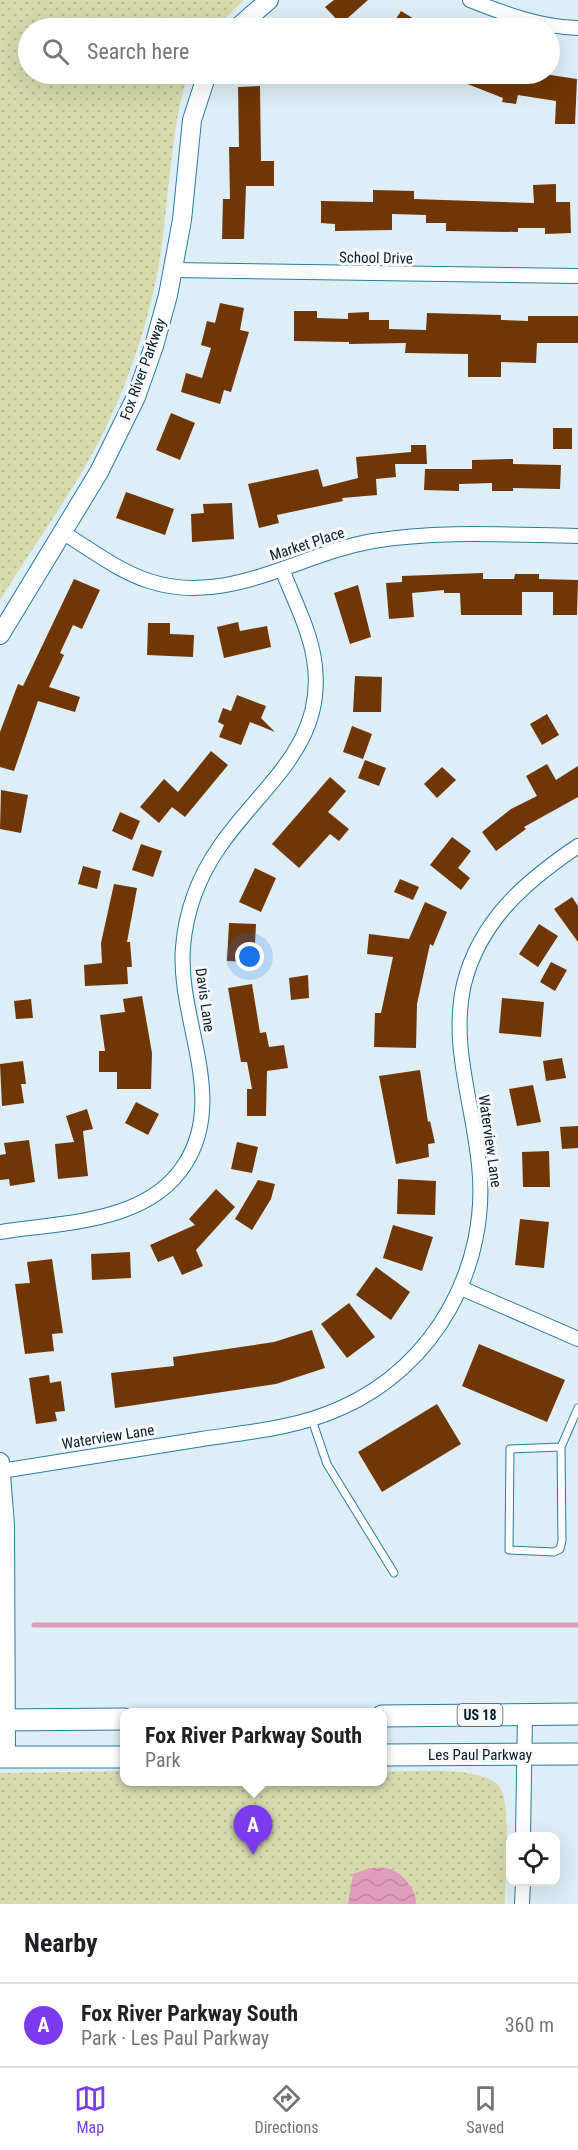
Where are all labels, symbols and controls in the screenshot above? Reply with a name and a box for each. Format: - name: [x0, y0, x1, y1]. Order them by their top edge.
- search box: [18, 18, 560, 84]
- icon: search: [39, 35, 72, 68]
- text: Search here: [87, 39, 189, 64]
- street label: School Drive: [339, 248, 413, 268]
- street label: Fox River Parkway: [116, 316, 170, 422]
- street label: Market Place: [267, 523, 347, 565]
- your location: [235, 942, 264, 971]
- street label: Davis Lane: [192, 967, 218, 1033]
- street label: Waterview Lane: [475, 1094, 505, 1188]
- street label: Waterview Lane: [61, 1421, 155, 1453]
- road number: US 18: [458, 1704, 502, 1726]
- popup: [120, 1708, 387, 1786]
- text: Fox River Parkway South: [145, 1723, 362, 1748]
- street label: Les Paul Parkway: [428, 1746, 532, 1764]
- text: Park: [145, 1748, 181, 1772]
- pin: A: [234, 1806, 272, 1855]
- map controls: [506, 1832, 560, 1886]
- button: locate: [506, 1832, 560, 1886]
- text: Nearby: [24, 1928, 98, 1958]
- text: Fox River Parkway South: [81, 2001, 298, 2026]
- text: A: [38, 2013, 49, 2037]
- text: 360 m: [505, 2013, 554, 2037]
- text: Park · Les Paul Parkway: [81, 2026, 269, 2050]
- tab: Map: [74, 2082, 107, 2137]
- tab: Directions: [255, 2082, 318, 2137]
- tab: Saved: [466, 2082, 504, 2137]

